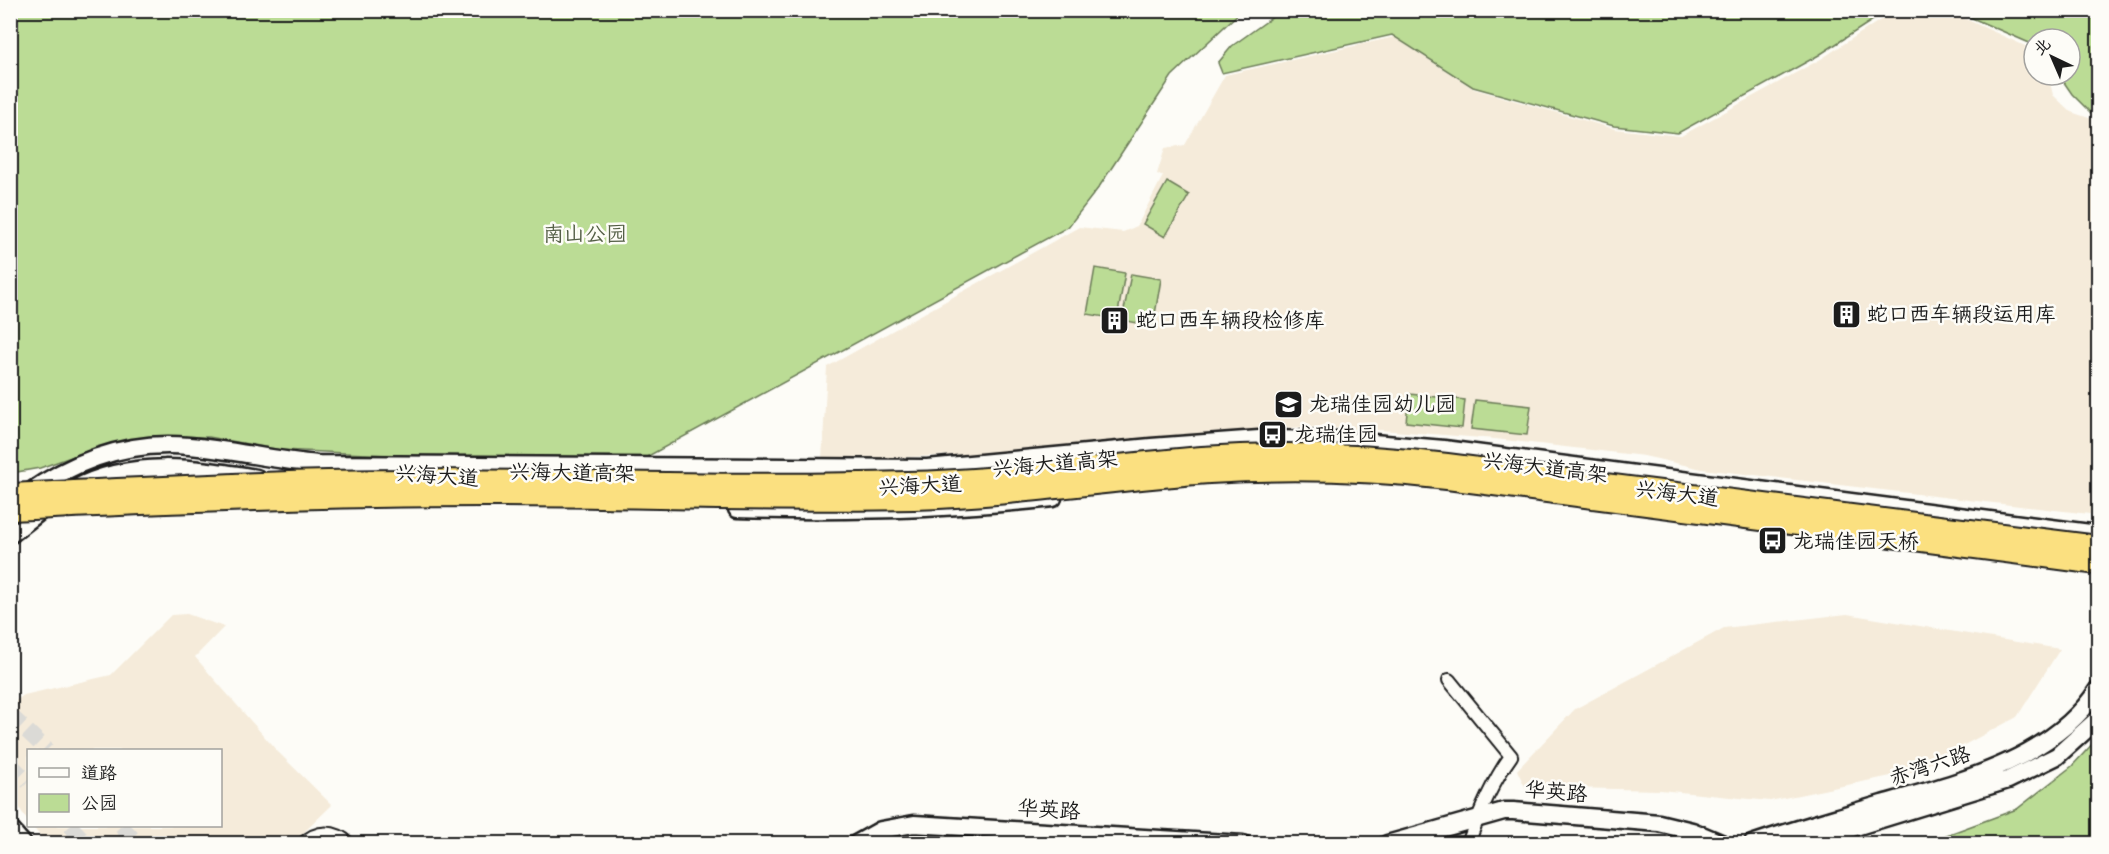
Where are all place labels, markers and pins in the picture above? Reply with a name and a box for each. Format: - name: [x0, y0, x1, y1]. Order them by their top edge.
- building icon: 蛇口西车辆段运用库: [1830, 298, 1862, 330]
- place label: 蛇口西车辆段运用库: [1867, 301, 2056, 328]
- building icon: 蛇口西车辆段检修库: [1099, 304, 1131, 336]
- place label: 蛇口西车辆段检修库: [1136, 307, 1325, 334]
- school or university icon: 龙瑞佳园幼儿园: [1272, 388, 1304, 420]
- place label: 龙瑞佳园幼儿园: [1309, 391, 1456, 418]
- bus stop icon: 龙瑞佳园: [1257, 418, 1289, 450]
- place label: 龙瑞佳园: [1294, 421, 1378, 448]
- bus stop icon: 龙瑞佳园天桥: [1756, 525, 1788, 557]
- place label: 龙瑞佳园天桥: [1793, 528, 1919, 555]

